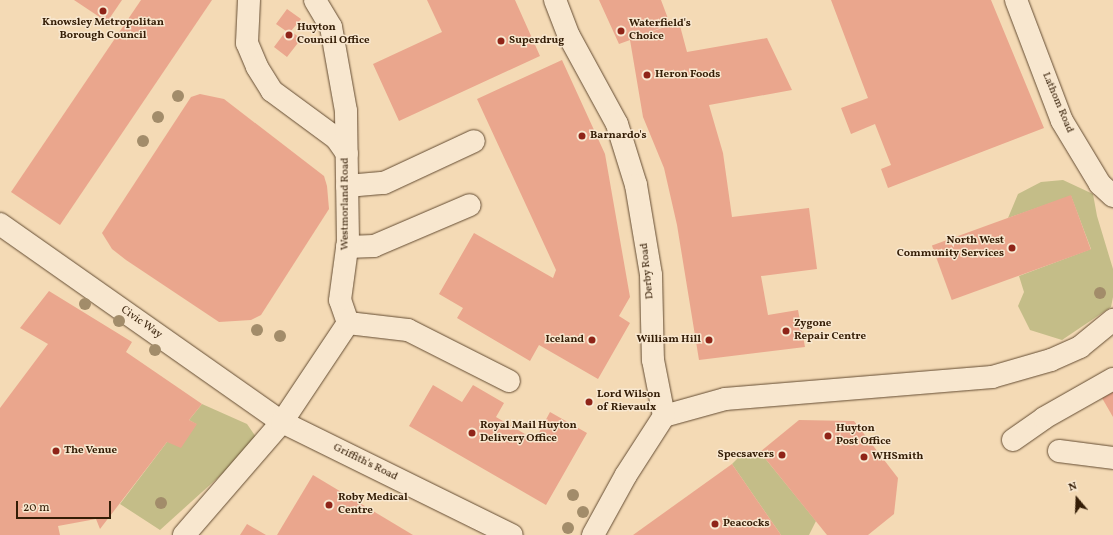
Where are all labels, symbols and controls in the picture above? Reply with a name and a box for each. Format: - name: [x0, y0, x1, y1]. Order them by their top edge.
- marker: Knowsley Metropolitan Borough Council: [98, 6, 108, 16]
- place label: Knowsley Metropolitan Borough Council: [42, 17, 164, 43]
- place label: Waterfield's Choice: [629, 18, 691, 44]
- place label: Huyton Council Office: [297, 22, 370, 48]
- marker: Waterfield's Choice: [616, 26, 626, 36]
- marker: Huyton Council Office: [284, 30, 294, 40]
- place label: Superdrug: [509, 34, 564, 48]
- marker: Superdrug: [496, 36, 506, 46]
- place label: Heron Foods: [655, 68, 720, 82]
- marker: Heron Foods: [642, 70, 652, 80]
- street label: Lathom Road: [1038, 71, 1076, 135]
- place label: Barnardo's: [590, 129, 647, 143]
- marker: Barnardo's: [577, 131, 587, 141]
- street label: Westmorland Road: [339, 158, 353, 250]
- place label: North West Community Services: [897, 235, 1004, 261]
- street label: Derby Road: [638, 242, 658, 300]
- marker: North West Community Services: [1007, 243, 1017, 253]
- street label: Civic Way: [118, 304, 164, 342]
- place label: Zygone Repair Centre: [794, 318, 866, 344]
- marker: Zygone Repair Centre: [781, 326, 791, 336]
- place label: Iceland: [546, 333, 584, 347]
- place label: William Hill: [636, 333, 701, 347]
- marker: Iceland: [587, 335, 597, 345]
- marker: William Hill: [704, 335, 714, 345]
- place label: Lord Wilson of Rievaulx: [597, 389, 661, 415]
- marker: Lord Wilson of Rievaulx: [584, 397, 594, 407]
- place label: Royal Mail Huyton Delivery Office: [480, 420, 577, 446]
- place label: Huyton Post Office: [836, 423, 891, 449]
- marker: Royal Mail Huyton Delivery Office: [467, 428, 477, 438]
- marker: Huyton Post Office: [823, 431, 833, 441]
- street label: Griffith's Road: [331, 442, 399, 484]
- place label: The Venue: [64, 444, 117, 458]
- marker: The Venue: [51, 446, 61, 456]
- place label: Specsavers: [718, 448, 774, 462]
- marker: Specsavers: [777, 450, 787, 460]
- place label: WHSmith: [872, 450, 923, 464]
- marker: WHSmith: [859, 452, 869, 462]
- north arrow: [1057, 479, 1097, 519]
- text: N: [1067, 479, 1079, 496]
- place label: Roby Medical Centre: [338, 492, 408, 518]
- scale bar: [18, 493, 113, 519]
- marker: Roby Medical Centre: [323, 499, 335, 511]
- text: 20 m: [23, 500, 50, 516]
- place label: Peacocks: [723, 517, 770, 531]
- marker: Peacocks: [710, 519, 720, 529]

